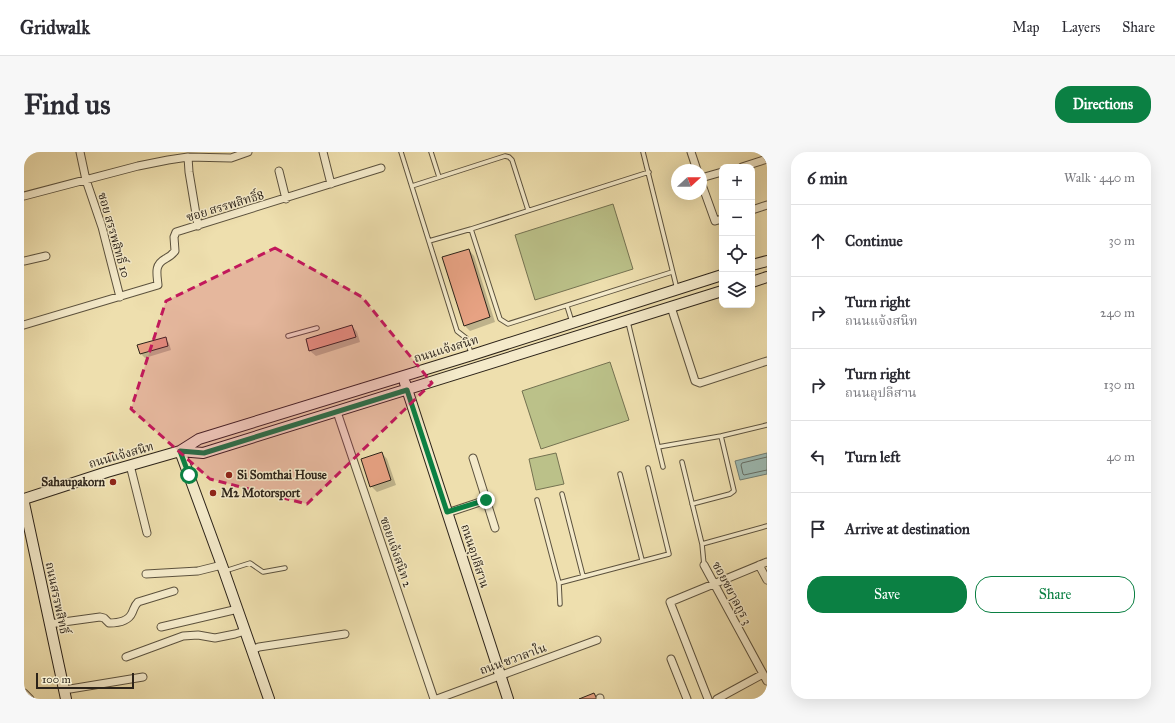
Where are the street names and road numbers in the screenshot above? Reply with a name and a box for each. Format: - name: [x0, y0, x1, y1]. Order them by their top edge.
- street label: ซอย สรรพสิทธิ์8: [184, 186, 265, 224]
- street label: ซอย สรรพสิทธิ์ 10: [95, 190, 135, 279]
- street label: ถนนแจ้งสนิท: [412, 333, 480, 365]
- street label: ถนนแจ้งสนิท: [87, 439, 155, 471]
- street label: ซอยแจ้งสนิท 2: [377, 515, 415, 589]
- street label: ถนนอุปลีสาน: [457, 522, 492, 590]
- street label: ซอยซยๅลกูร 3: [709, 559, 755, 628]
- street label: ถนนสรรพสิทธิ์: [43, 560, 73, 637]
- street label: ถนน ชวาลาใน: [477, 639, 548, 678]

